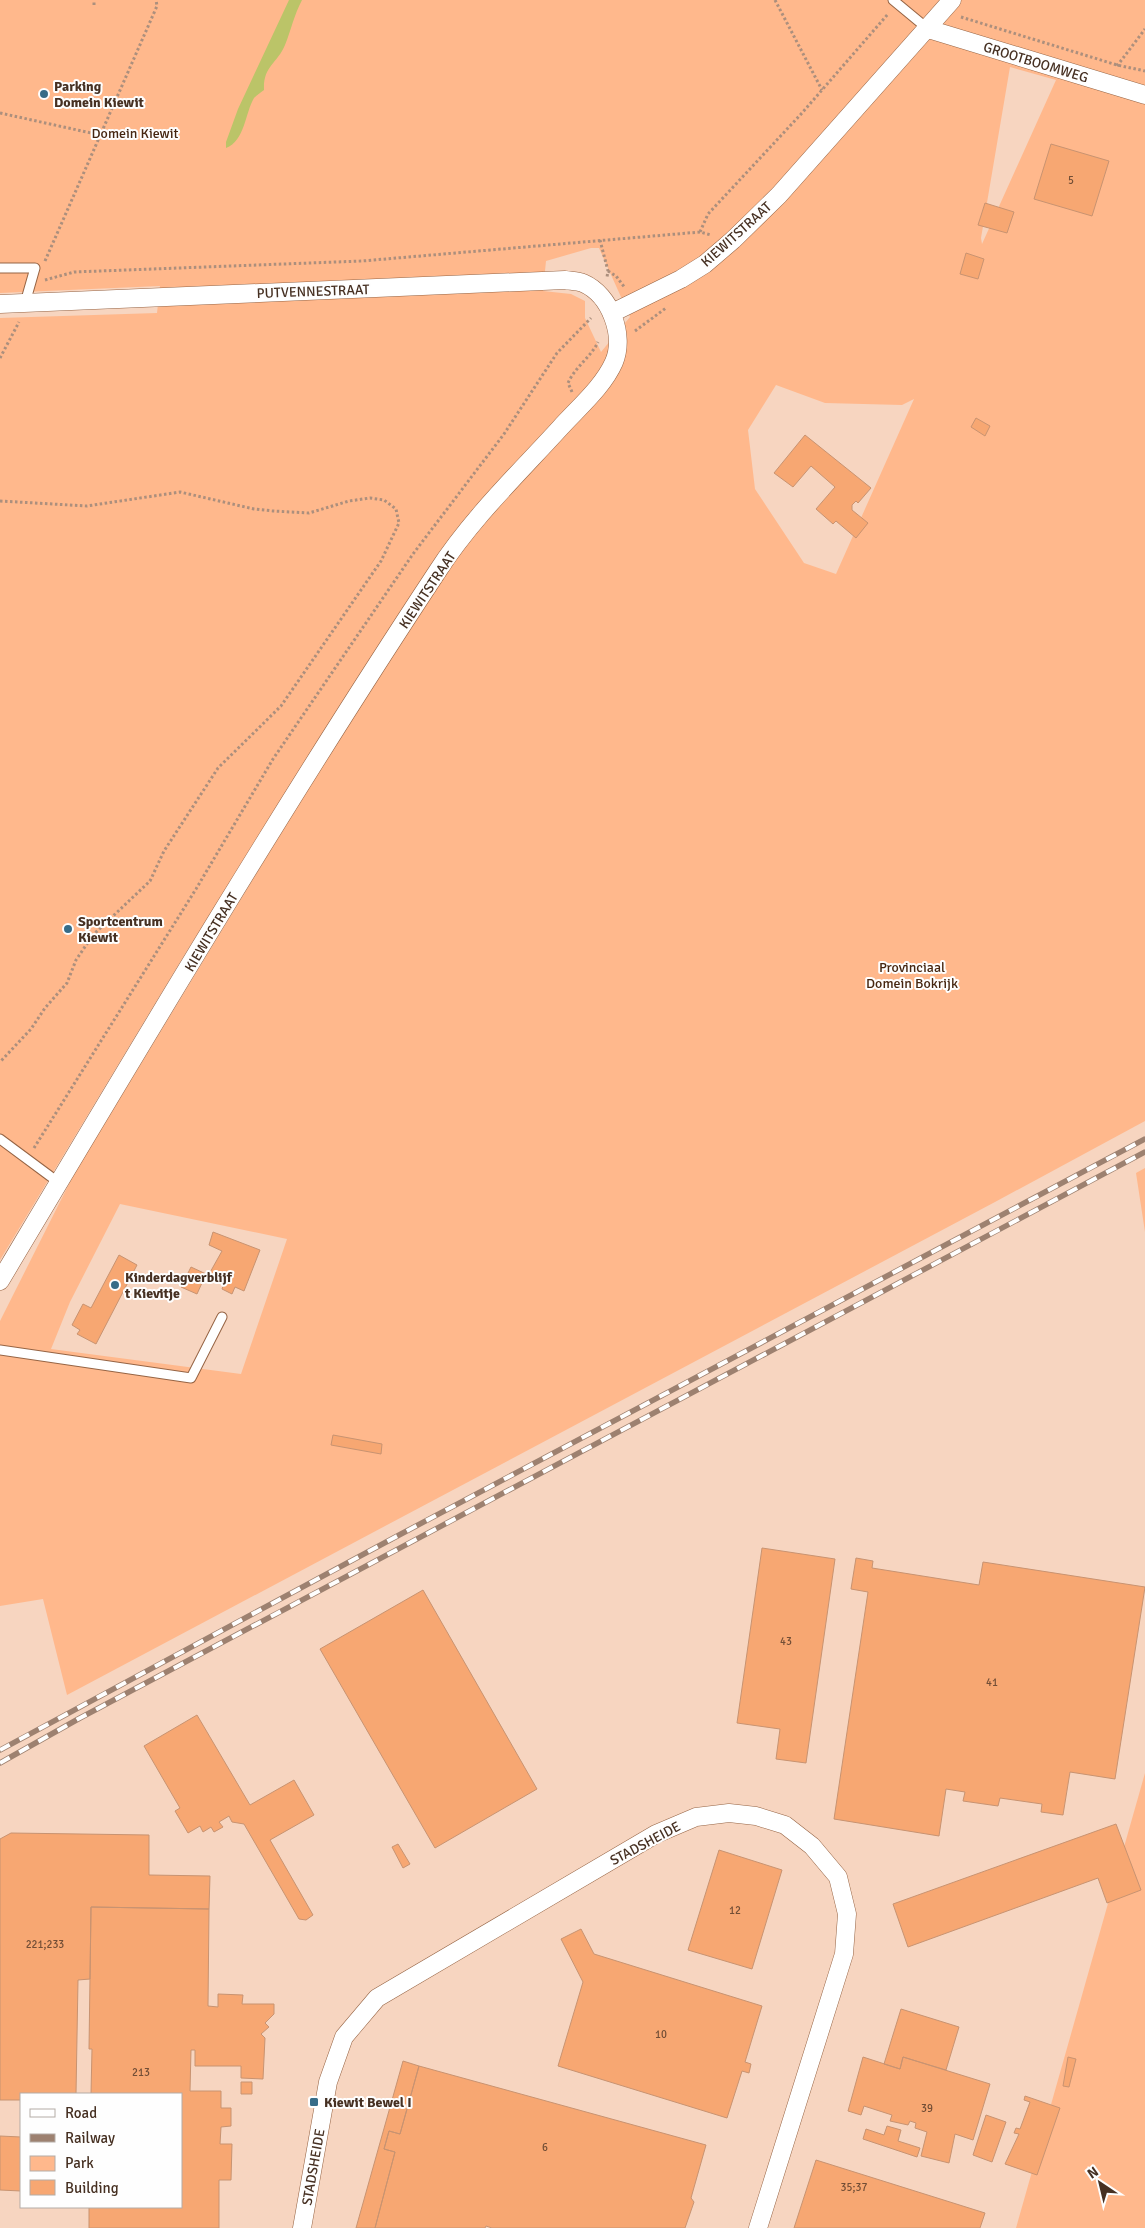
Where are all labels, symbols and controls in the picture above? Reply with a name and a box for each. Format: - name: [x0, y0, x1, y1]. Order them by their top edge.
- street label: GROOTBOOMWEG: [981, 38, 1090, 87]
- place label: Parking Domein Kiewit: [54, 78, 144, 111]
- marker: Parking Domein Kiewit: [38, 88, 50, 100]
- park label: Domein Kiewit: [92, 125, 179, 142]
- house number: 5: [1068, 174, 1074, 187]
- street label: KIEWITSTRAAT: [698, 198, 775, 271]
- street label: PUTVENNESTRAAT: [256, 281, 370, 302]
- street label: KIEWITSTRAAT: [395, 548, 459, 632]
- street label: KIEWITSTRAAT: [181, 890, 242, 975]
- place label: Sportcentrum Kiewit: [78, 913, 163, 946]
- marker: Sportcentrum Kiewit: [62, 923, 74, 935]
- park label: Provinciaal Domein Bokrijk: [866, 959, 958, 992]
- place label: Kinderdagverblijf t Kievitje: [124, 1269, 233, 1302]
- marker: Kinderdagverblijf t Kievitje: [109, 1279, 121, 1291]
- house number: 43: [780, 1635, 792, 1648]
- house number: 41: [986, 1676, 998, 1689]
- street label: STADSHEIDE: [607, 1818, 683, 1869]
- house number: 12: [729, 1904, 741, 1917]
- house number: 221;233: [26, 1938, 64, 1951]
- house number: 10: [655, 2028, 667, 2041]
- house number: 213: [132, 2066, 150, 2079]
- legend: [20, 2093, 182, 2208]
- place label: Kiewit Bewel I: [324, 2094, 412, 2111]
- marker: Kiewit Bewel I: [308, 2096, 320, 2108]
- house number: 39: [921, 2102, 933, 2115]
- text: Road: [65, 2104, 97, 2122]
- street label: STADSHEIDE: [298, 2127, 329, 2207]
- text: Railway: [65, 2129, 115, 2147]
- house number: 6: [542, 2141, 548, 2154]
- text: Park: [65, 2154, 94, 2172]
- north arrow: [1075, 2158, 1125, 2208]
- text: N: [1084, 2163, 1102, 2183]
- text: Building: [65, 2179, 119, 2197]
- house number: 35;37: [841, 2181, 867, 2194]

